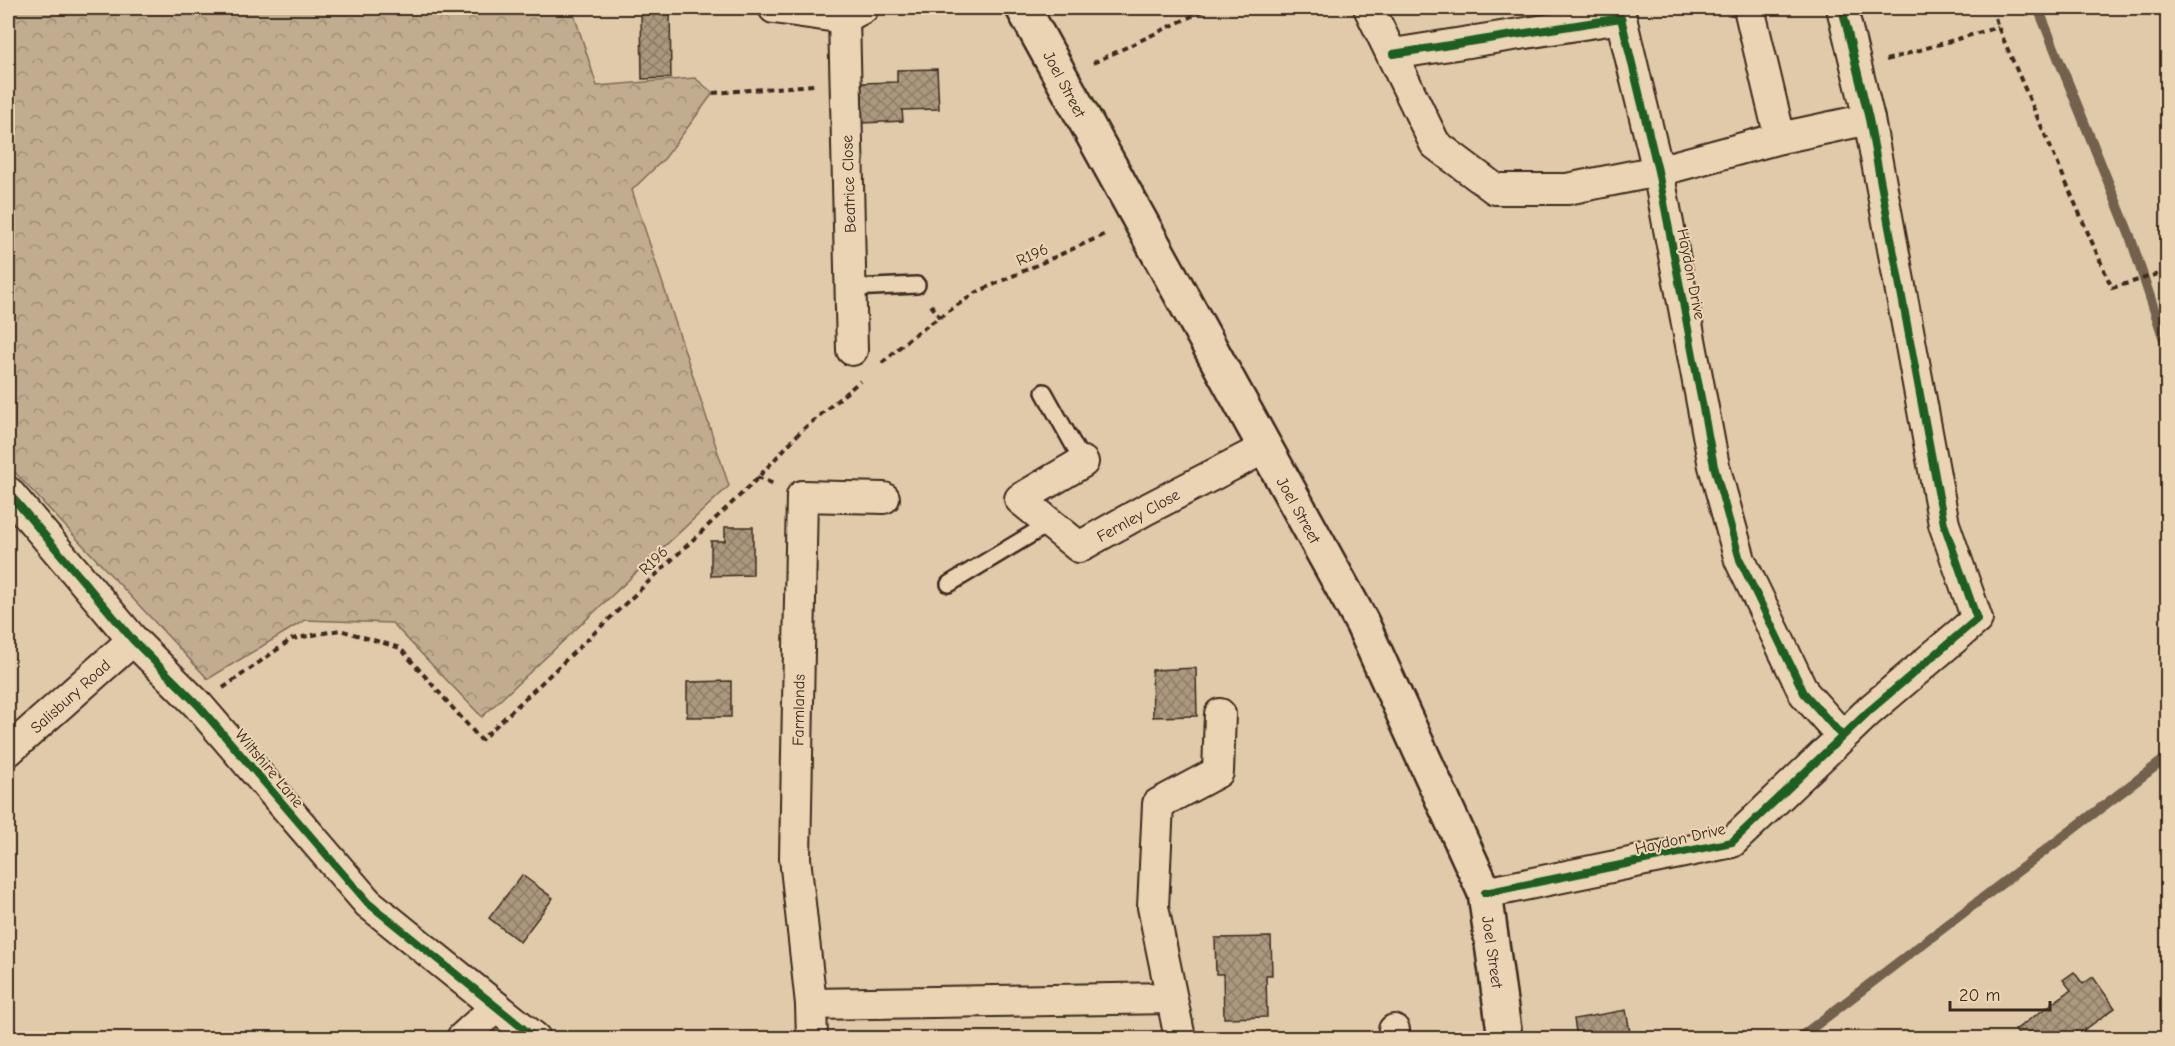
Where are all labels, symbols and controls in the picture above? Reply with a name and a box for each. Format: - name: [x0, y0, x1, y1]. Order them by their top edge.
- street label: Joel Street: [1039, 48, 1089, 121]
- street label: Beatrice Close: [838, 135, 860, 233]
- street label: Haydon Drive: [1673, 227, 1709, 321]
- street label: R196: [1014, 240, 1051, 270]
- street label: Joel Street: [1273, 474, 1324, 547]
- street label: Fernley Close: [1094, 486, 1183, 546]
- street label: R196: [636, 543, 672, 579]
- street label: Salisbury Road: [27, 656, 114, 737]
- street label: Farmlands: [789, 674, 809, 746]
- street label: Wiltshire Lane: [231, 726, 307, 811]
- street label: Haydon Drive: [1633, 820, 1727, 858]
- street label: Joel Street: [1478, 915, 1506, 990]
- scale bar: [1950, 974, 2050, 1012]
- text: 20 m: [1959, 985, 2000, 1006]

